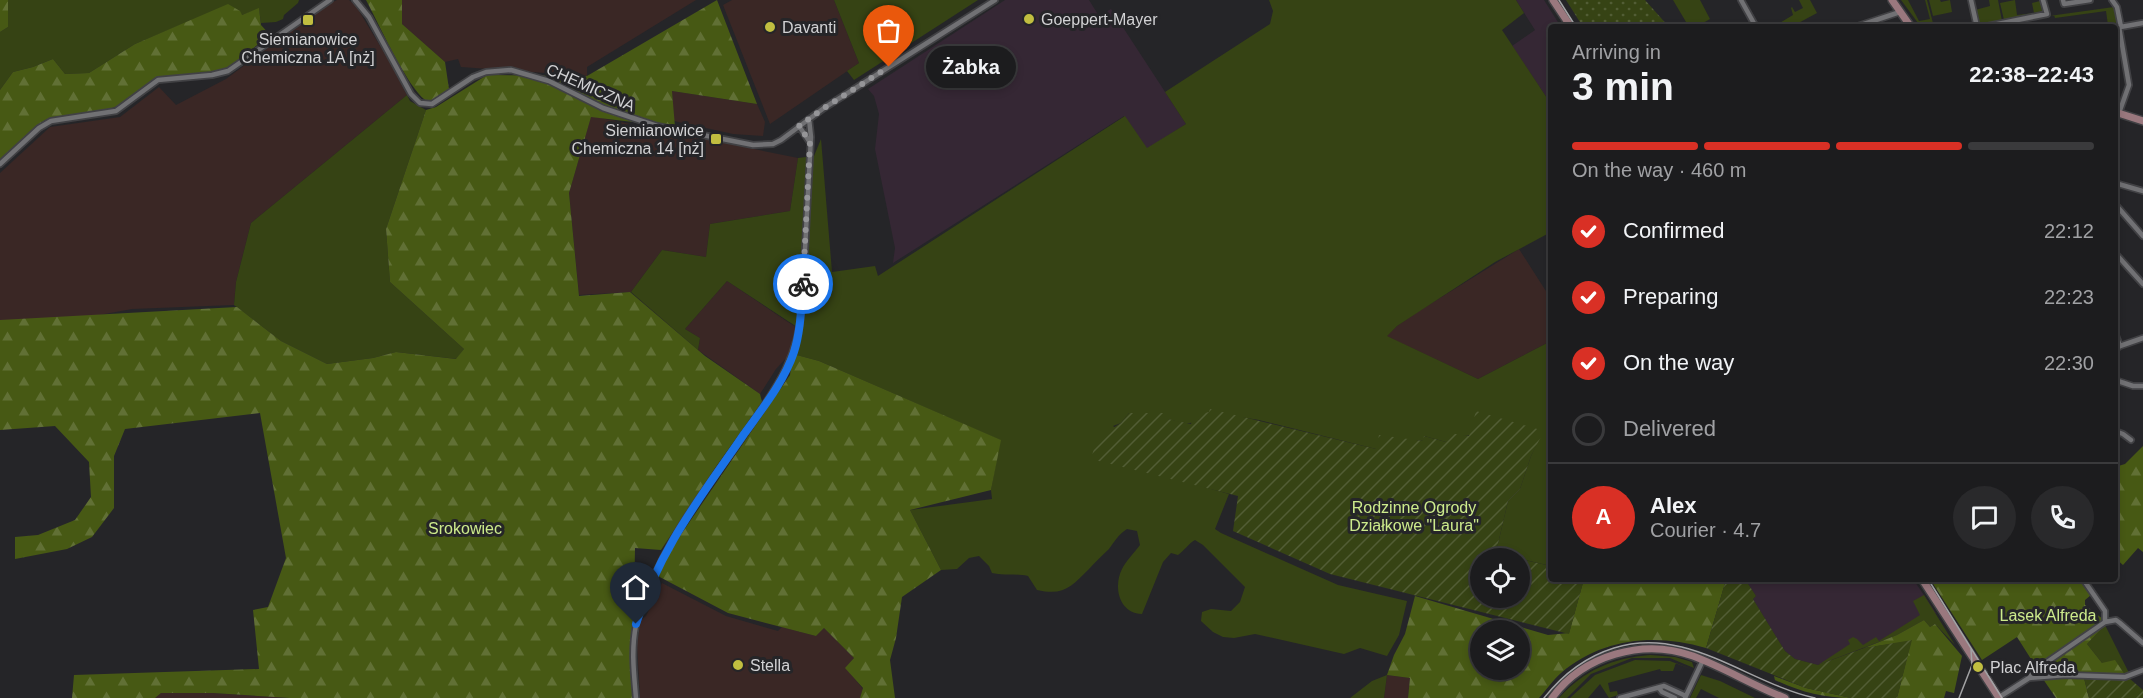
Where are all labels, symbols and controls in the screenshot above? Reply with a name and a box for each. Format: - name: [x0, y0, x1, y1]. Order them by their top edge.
- pin: [863, 5, 914, 67]
- place label: Goeppert-Mayer: [1041, 11, 1158, 28]
- marker: Goeppert-Mayer: [1022, 12, 1036, 26]
- marker: Siemianowice Chemiczna 1A [nż]: [301, 13, 315, 27]
- icon: bag: [872, 14, 905, 47]
- place label: Davanti: [782, 19, 836, 36]
- marker: Davanti: [763, 20, 777, 34]
- place label: Siemianowice Chemiczna 1A [nż]: [241, 31, 375, 66]
- text: Arriving in: [1572, 41, 1661, 63]
- callout: Żabka: [925, 46, 1015, 88]
- text: Żabka: [942, 56, 1000, 78]
- street label: CHEMICZNA: [544, 60, 638, 115]
- text: 22:38–22:43: [1969, 62, 2094, 87]
- text: 3 min: [1572, 65, 1674, 108]
- place label: Siemianowice Chemiczna 14 [nż]: [571, 122, 704, 157]
- marker: Siemianowice Chemiczna 14 [nż]: [709, 132, 723, 146]
- text: On the way · 460 m: [1572, 159, 1747, 181]
- icon: check: [1572, 215, 1605, 248]
- text: Confirmed: [1623, 218, 1724, 243]
- text: 22:12: [2044, 220, 2094, 242]
- courier: [773, 254, 833, 314]
- icon: bike: [787, 268, 820, 301]
- icon: check: [1572, 281, 1605, 314]
- text: Preparing: [1623, 284, 1718, 309]
- text: 22:23: [2044, 286, 2094, 308]
- icon: check: [1572, 347, 1605, 380]
- text: On the way: [1623, 350, 1734, 375]
- text: 22:30: [2044, 352, 2094, 374]
- text: Delivered: [1623, 416, 1716, 441]
- button: chat: [1953, 486, 2016, 549]
- button: phone: [2031, 486, 2094, 549]
- text: Alex: [1650, 493, 1696, 518]
- park label: Rodzinne Ogrody Działkowe "Laura": [1349, 499, 1479, 534]
- text: A: [1596, 504, 1611, 529]
- text: Courier · 4.7: [1650, 519, 1761, 541]
- park label: Srokowiec: [428, 520, 502, 537]
- map controls: [1470, 548, 1530, 680]
- button: locate: [1470, 548, 1530, 608]
- pin: [610, 562, 661, 624]
- icon: home: [619, 571, 652, 604]
- park label: Lasek Alfreda: [2000, 607, 2097, 624]
- button: layers: [1470, 620, 1530, 680]
- place label: Stella: [750, 657, 790, 674]
- marker: Stella: [731, 658, 745, 672]
- place label: Plac Alfreda: [1990, 659, 2075, 676]
- marker: Plac Alfreda: [1971, 660, 1985, 674]

